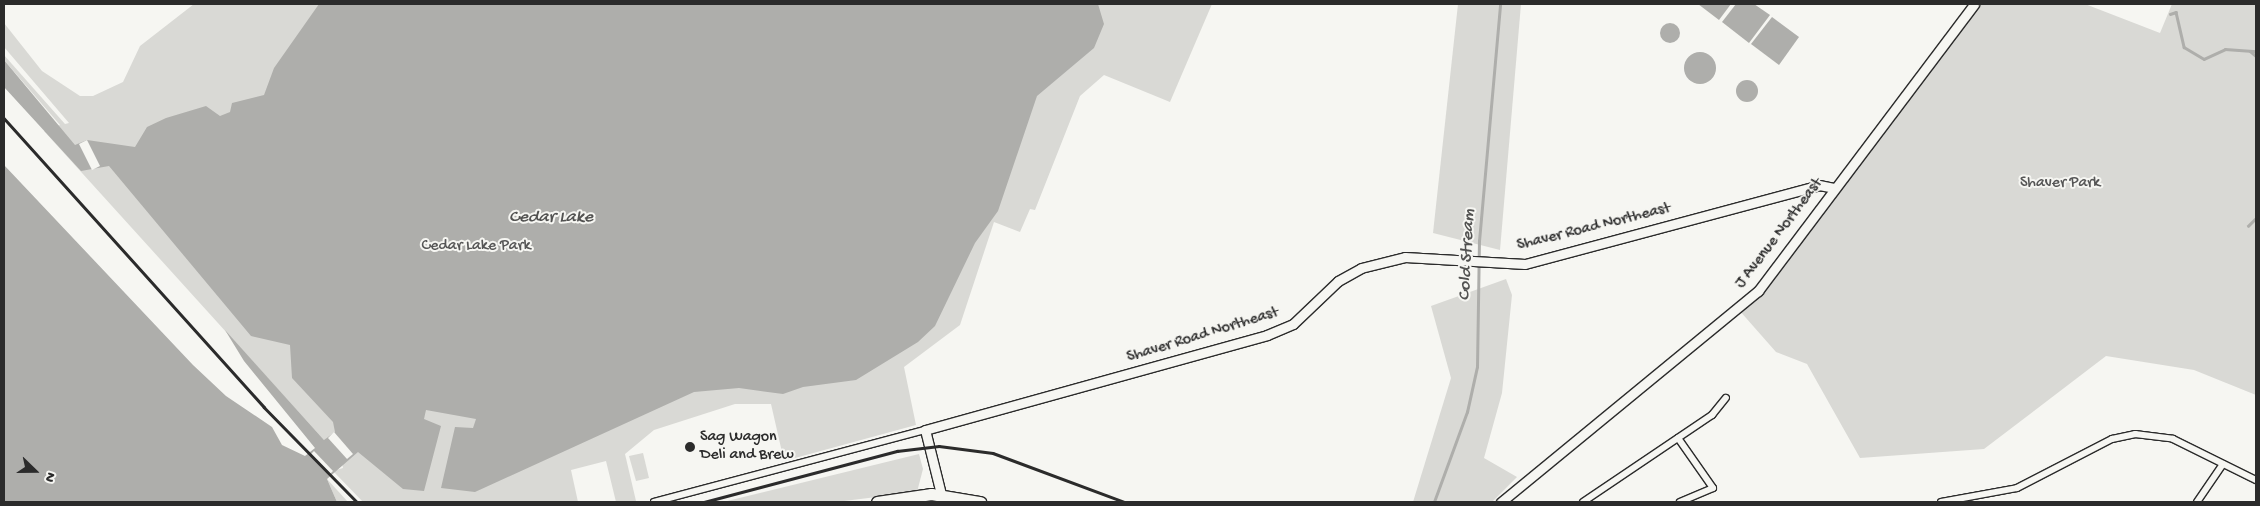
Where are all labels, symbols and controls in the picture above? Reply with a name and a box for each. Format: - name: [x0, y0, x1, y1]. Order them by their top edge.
- park label: Shaver Park: [2020, 174, 2100, 194]
- street label: J Avenue Northeast: [1732, 175, 1828, 293]
- street label: Shaver Road Northeast: [1515, 200, 1673, 256]
- water label: Cedar Lake: [509, 207, 593, 229]
- water label: Cold Stream: [1455, 208, 1481, 302]
- park label: Cedar Lake Park: [421, 237, 531, 257]
- street label: Shaver Road Northeast: [1125, 304, 1281, 368]
- place label: Sag Wagon Deli and Brew: [700, 428, 794, 466]
- marker: Sag Wagon Deli and Brew: [684, 441, 696, 453]
- north arrow: [10, 446, 60, 496]
- text: N: [40, 469, 59, 484]

